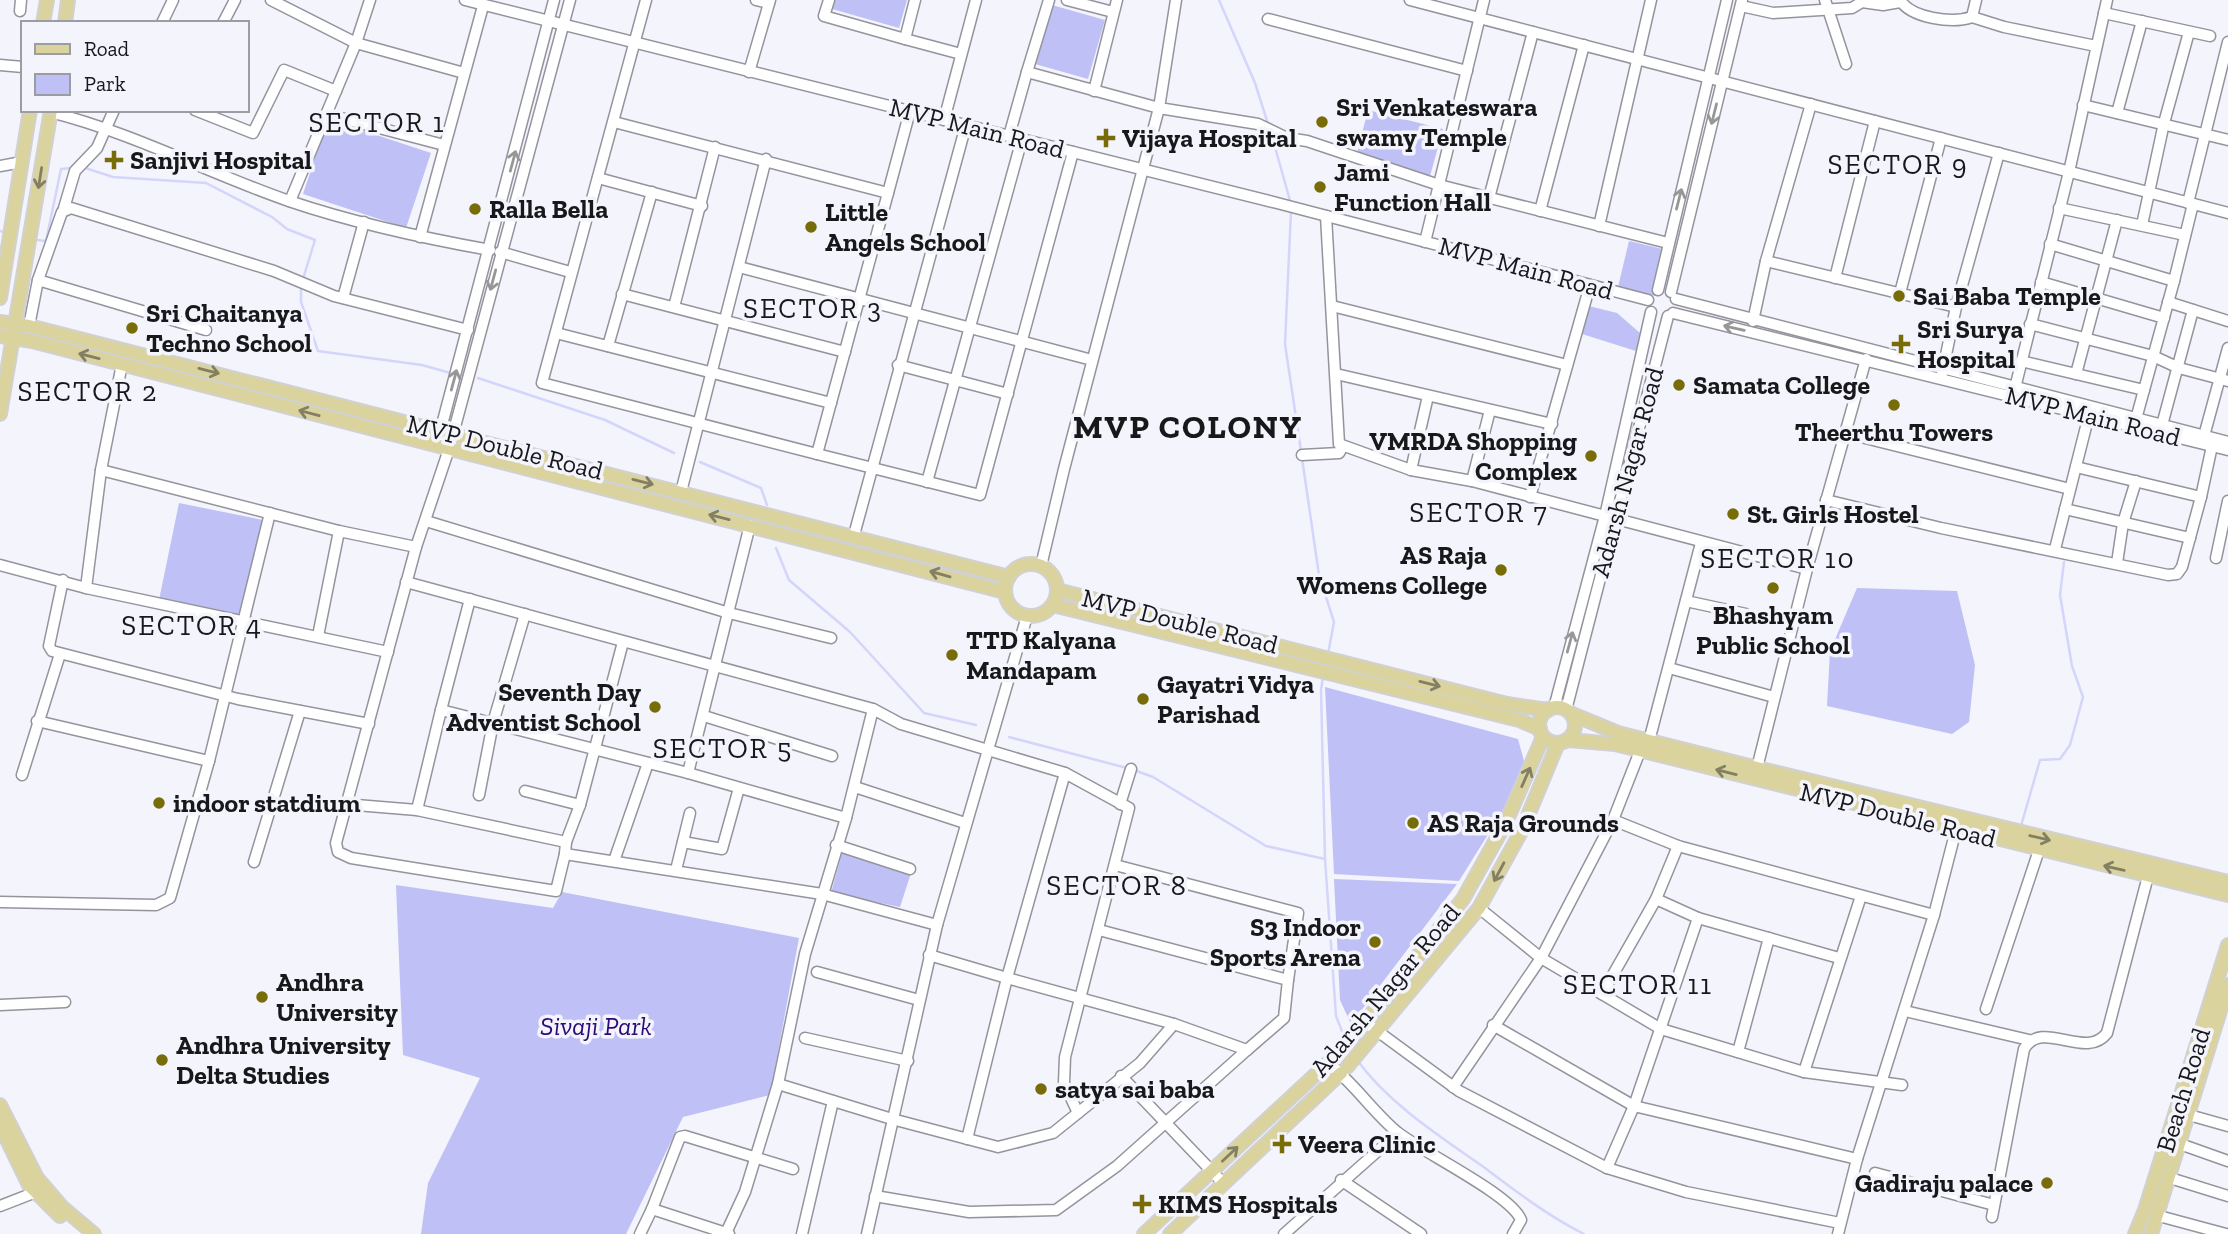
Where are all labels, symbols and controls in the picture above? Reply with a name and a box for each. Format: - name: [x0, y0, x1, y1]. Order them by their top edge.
- legend: [21, 21, 248, 112]
- text: Road: [84, 36, 130, 61]
- text: Park: [84, 71, 126, 96]
- street label: MVP Main Road: [886, 91, 1068, 165]
- place label: Sri Venkateswara swamy Temple: [1336, 91, 1537, 153]
- one-way arrow: [1707, 102, 1720, 125]
- district label: SECTOR 1: [308, 106, 446, 139]
- marker: Sri Venkateswara swamy Temple: [1314, 114, 1330, 130]
- place label: Vijaya Hospital: [1122, 122, 1297, 154]
- marker: Vijaya Hospital: [1096, 128, 1116, 148]
- place label: Sanjivi Hospital: [130, 144, 312, 176]
- district label: SECTOR 9: [1827, 148, 1969, 181]
- marker: Sanjivi Hospital: [104, 150, 124, 170]
- one-way arrow: [508, 150, 521, 172]
- place label: Jami Function Hall: [1334, 156, 1491, 218]
- one-way arrow: [33, 166, 46, 189]
- marker: Jami Function Hall: [1312, 179, 1328, 195]
- one-way arrow: [1673, 188, 1686, 211]
- place label: Ralla Bella: [489, 193, 608, 225]
- place label: Little Angels School: [825, 196, 986, 258]
- marker: Ralla Bella: [467, 201, 483, 217]
- marker: Little Angels School: [803, 219, 819, 235]
- street label: MVP Main Road: [1435, 229, 1617, 307]
- one-way arrow: [486, 268, 499, 291]
- place label: Sai Baba Temple: [1913, 280, 2101, 312]
- marker: Sai Baba Temple: [1891, 288, 1907, 304]
- district label: SECTOR 3: [743, 292, 883, 325]
- place label: Sri Chaitanya Techno School: [146, 297, 312, 359]
- place label: Sri Surya Hospital: [1917, 313, 2024, 375]
- marker: Sri Chaitanya Techno School: [124, 320, 140, 336]
- one-way arrow: [1723, 320, 1746, 334]
- marker: Sri Surya Hospital: [1891, 334, 1911, 354]
- one-way arrow: [78, 349, 101, 362]
- street label: Adarsh Nagar Road: [1584, 363, 1670, 581]
- one-way arrow: [197, 365, 220, 378]
- place label: Samata College: [1693, 369, 1870, 401]
- one-way arrow: [449, 370, 462, 392]
- district label: SECTOR 2: [18, 375, 158, 408]
- marker: Samata College: [1671, 377, 1687, 393]
- street label: MVP Main Road: [2002, 379, 2184, 453]
- marker: Theerthu Towers: [1886, 397, 1902, 413]
- one-way arrow: [298, 406, 321, 419]
- street label: MVP Double Road: [404, 407, 606, 487]
- district label: MVP COLONY: [1073, 407, 1303, 446]
- place label: Theerthu Towers: [1795, 416, 1993, 448]
- place label: VMRDA Shopping Complex: [1369, 425, 1577, 487]
- marker: VMRDA Shopping Complex: [1583, 448, 1599, 464]
- one-way arrow: [631, 476, 654, 489]
- district label: SECTOR 7: [1409, 496, 1549, 529]
- place label: St. Girls Hostel: [1747, 498, 1919, 530]
- marker: St. Girls Hostel: [1725, 506, 1741, 522]
- one-way arrow: [708, 510, 731, 523]
- place label: AS Raja Womens College: [1297, 539, 1487, 601]
- district label: SECTOR 10: [1700, 542, 1856, 575]
- marker: AS Raja Womens College: [1493, 562, 1509, 578]
- one-way arrow: [929, 567, 951, 580]
- marker: Bhashyam Public School: [1765, 580, 1781, 596]
- street label: MVP Double Road: [1079, 581, 1281, 661]
- place label: Bhashyam Public School: [1696, 599, 1850, 661]
- district label: SECTOR 4: [121, 609, 263, 642]
- place label: TTD Kalyana Mandapam: [966, 624, 1116, 686]
- one-way arrow: [1564, 631, 1577, 653]
- marker: TTD Kalyana Mandapam: [944, 647, 960, 663]
- place label: Gayatri Vidya Parishad: [1157, 668, 1314, 730]
- place label: Seventh Day Adventist School: [446, 676, 641, 738]
- one-way arrow: [1419, 678, 1441, 691]
- marker: Gayatri Vidya Parishad: [1135, 691, 1151, 707]
- marker: Seventh Day Adventist School: [647, 699, 663, 715]
- district label: SECTOR 5: [653, 732, 793, 765]
- one-way arrow: [1716, 765, 1738, 778]
- one-way arrow: [1520, 766, 1533, 788]
- street label: MVP Double Road: [1797, 775, 1999, 855]
- place label: indoor statdium: [173, 787, 361, 819]
- marker: indoor statdium: [151, 795, 167, 811]
- place label: AS Raja Grounds: [1427, 807, 1619, 839]
- marker: AS Raja Grounds: [1405, 815, 1421, 831]
- one-way arrow: [2028, 832, 2051, 845]
- one-way arrow: [2103, 860, 2126, 874]
- one-way arrow: [1492, 861, 1506, 881]
- district label: SECTOR 8: [1046, 869, 1188, 902]
- street label: Adarsh Nagar Road: [1303, 897, 1467, 1083]
- place label: S3 Indoor Sports Arena: [1210, 911, 1361, 973]
- marker: S3 Indoor Sports Arena: [1367, 934, 1383, 950]
- place label: Andhra University: [276, 966, 398, 1028]
- district label: SECTOR 11: [1563, 968, 1713, 1001]
- marker: Andhra University: [254, 989, 270, 1005]
- park label: Sivaji Park: [540, 1010, 652, 1042]
- street label: Beach Road: [2149, 1024, 2217, 1156]
- place label: Andhra University Delta Studies: [176, 1029, 391, 1091]
- marker: Andhra University Delta Studies: [154, 1052, 170, 1068]
- place label: satya sai baba: [1055, 1073, 1215, 1105]
- marker: satya sai baba: [1033, 1081, 1049, 1097]
- place label: Veera Clinic: [1298, 1128, 1436, 1160]
- marker: Veera Clinic: [1272, 1134, 1292, 1154]
- one-way arrow: [1221, 1145, 1238, 1162]
- place label: Gadiraju palace: [1855, 1167, 2033, 1199]
- marker: Gadiraju palace: [2039, 1175, 2055, 1191]
- place label: KIMS Hospitals: [1158, 1188, 1338, 1220]
- marker: KIMS Hospitals: [1132, 1194, 1152, 1214]

